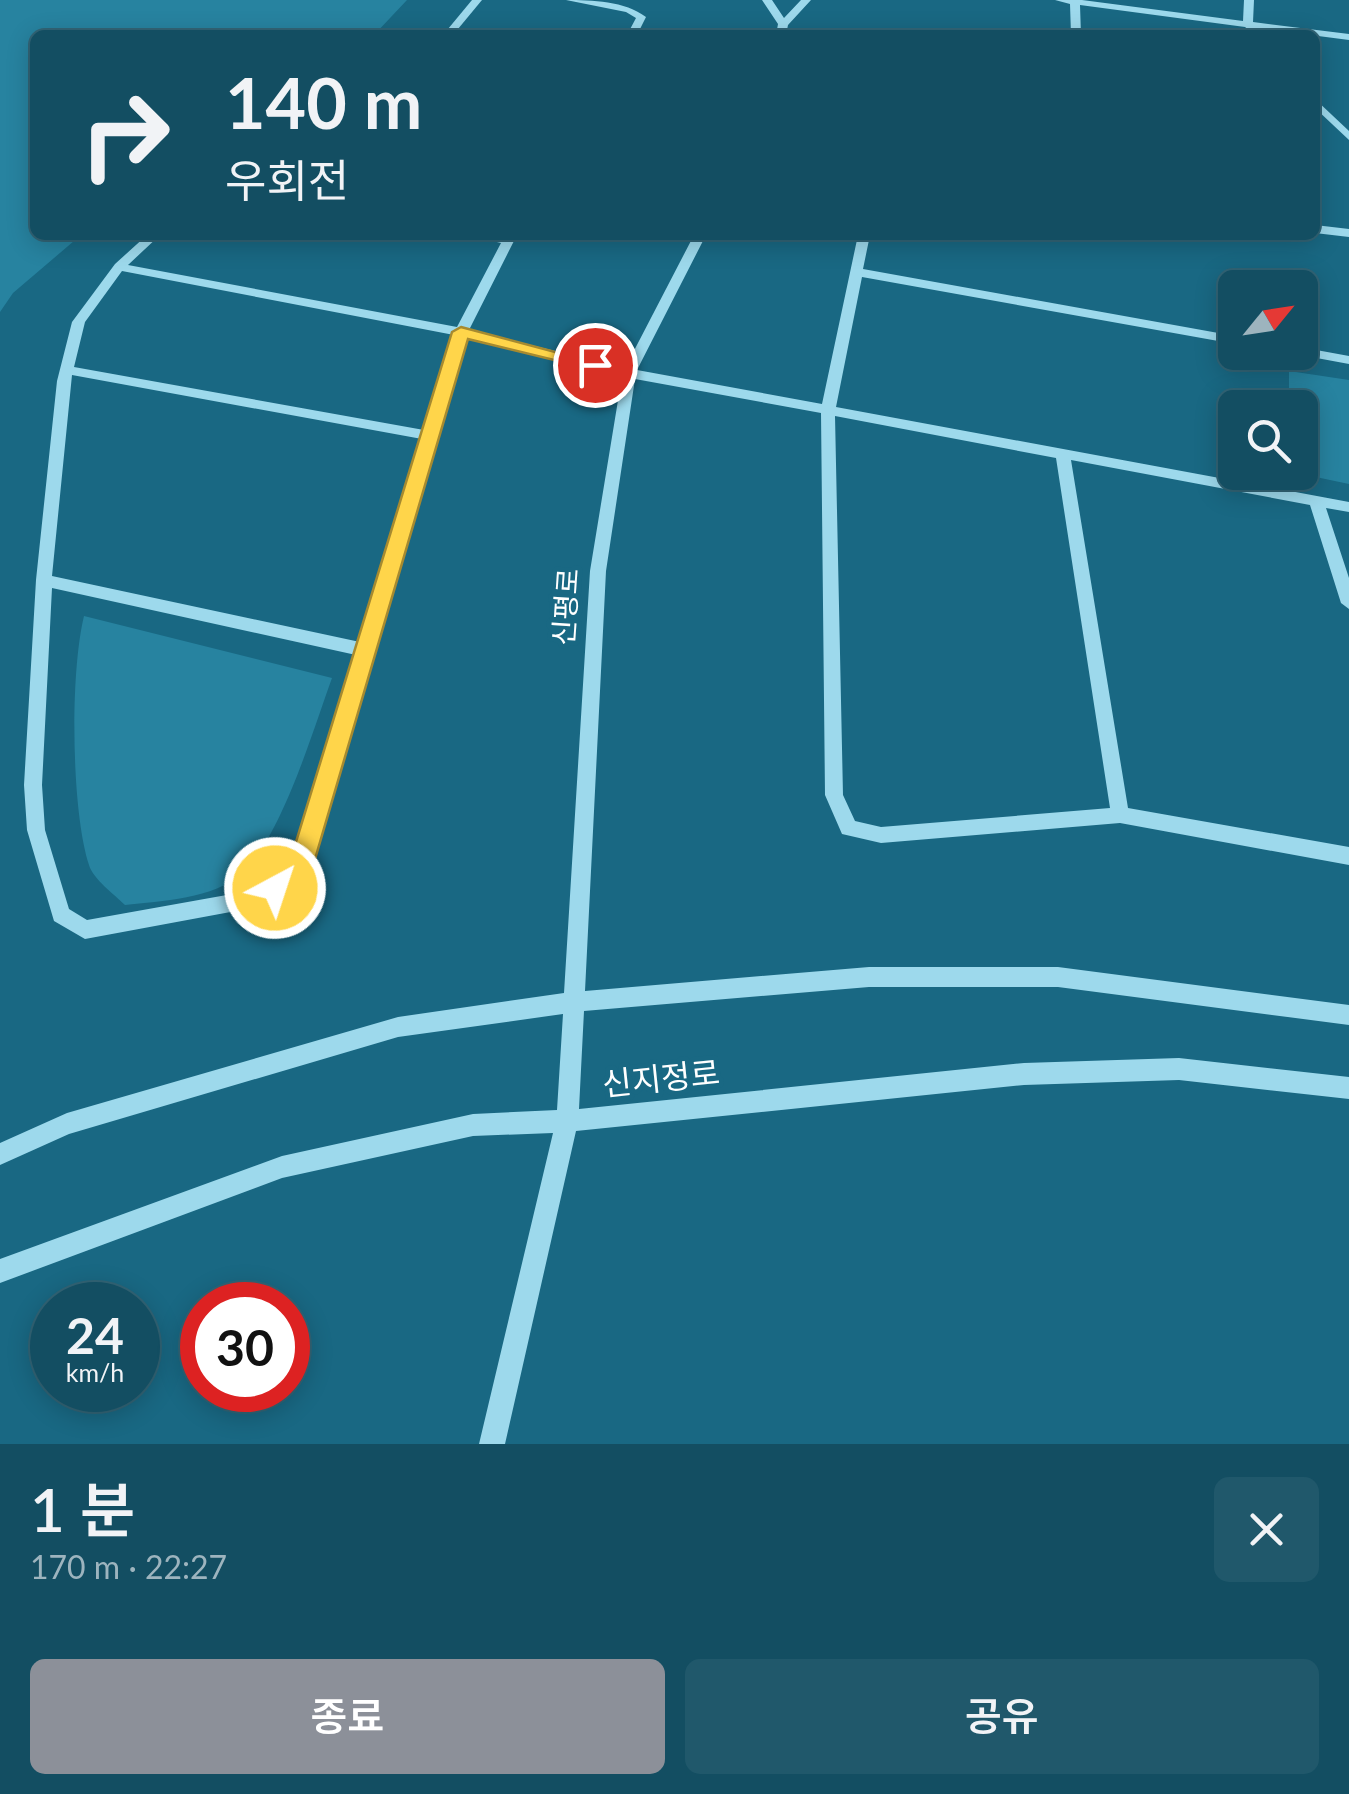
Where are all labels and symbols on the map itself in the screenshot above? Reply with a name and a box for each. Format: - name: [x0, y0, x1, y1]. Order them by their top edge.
- north arrow: [1218, 270, 1318, 370]
- pin: [553, 323, 638, 408]
- street label: 신평로: [545, 567, 585, 647]
- position arrow: [223, 836, 327, 940]
- street label: 신지정로: [600, 1052, 721, 1103]
- speed limit sign: 30: [180, 1282, 310, 1412]

